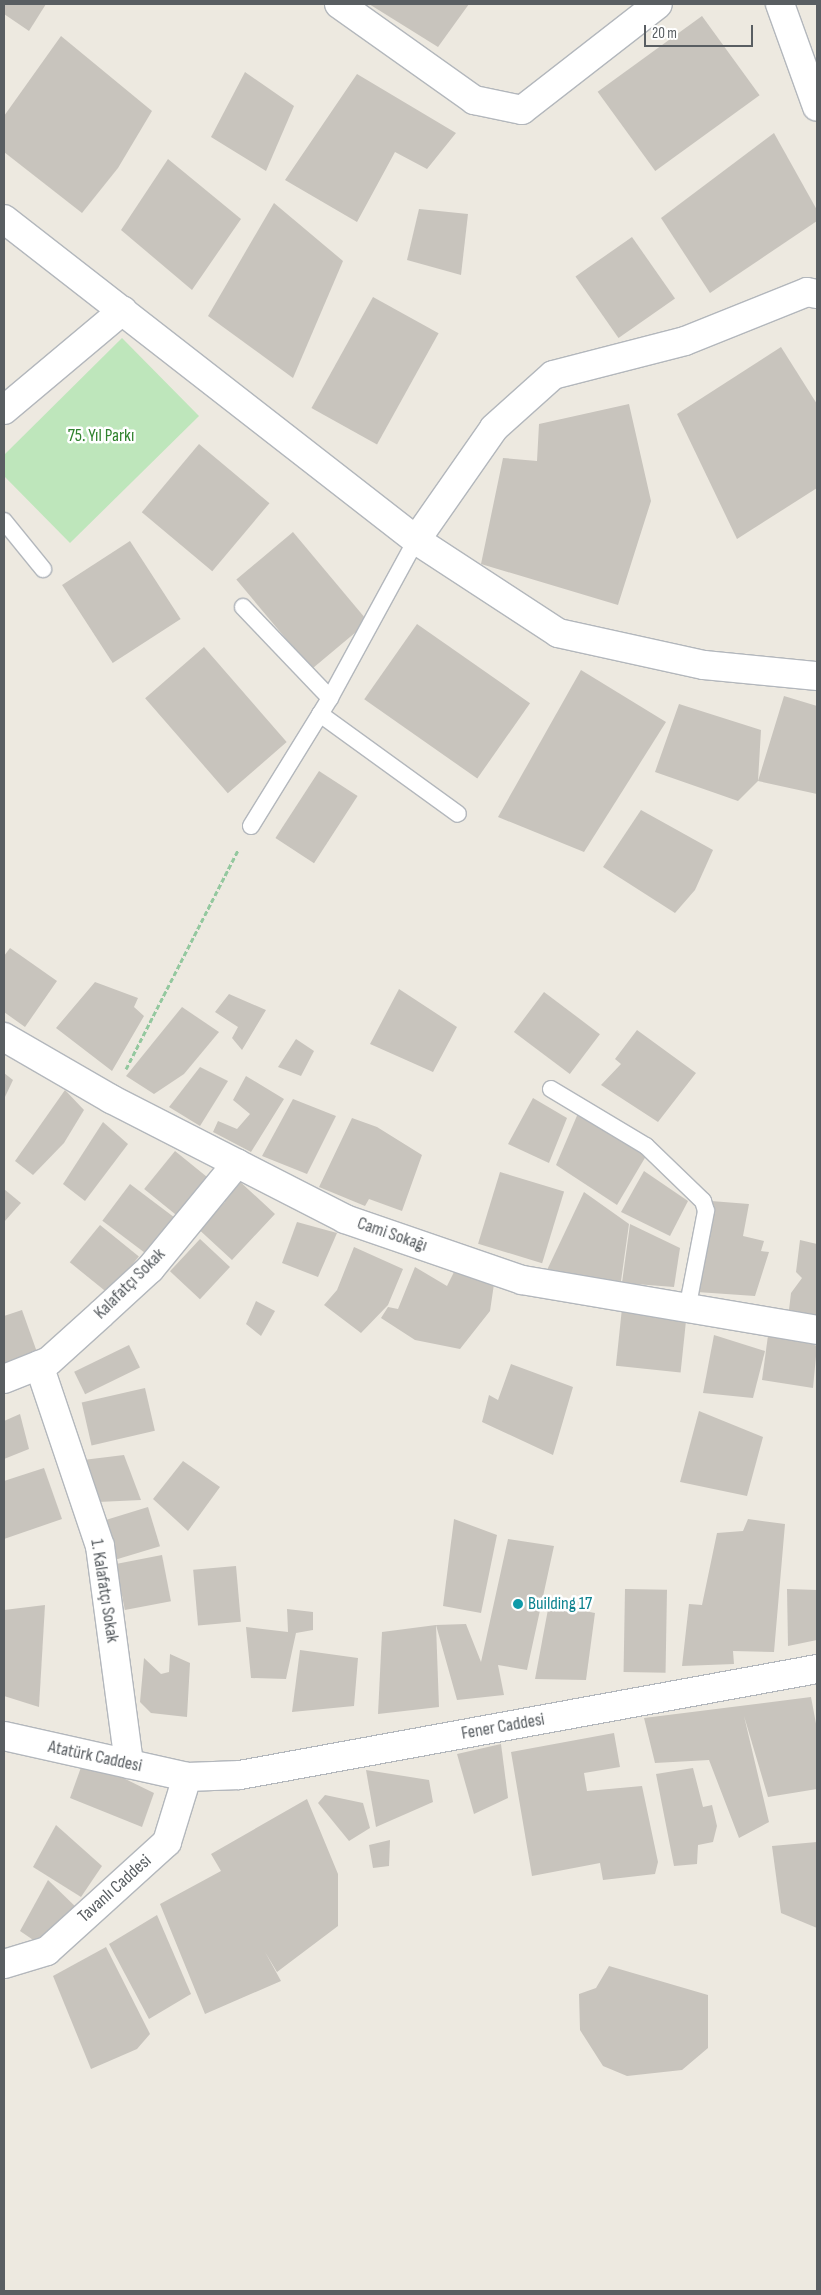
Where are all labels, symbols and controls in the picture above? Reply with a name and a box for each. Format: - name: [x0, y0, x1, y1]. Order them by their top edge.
- scale bar: [646, 15, 755, 47]
- text: 20 m: [652, 24, 677, 43]
- park label: 75. Yıl Parkı: [68, 425, 134, 447]
- street label: Cami Sokağı: [354, 1213, 430, 1257]
- street label: Kalafatçı Sokak: [90, 1244, 170, 1324]
- street label: 1. Kalafatçı Sokak: [85, 1538, 123, 1644]
- place label: Building 17: [528, 1593, 592, 1615]
- marker: Building 17: [512, 1598, 524, 1610]
- street label: Fener Caddesi: [460, 1709, 546, 1745]
- street label: Atatürk Caddesi: [46, 1737, 144, 1777]
- street label: Tavanlı Caddesi: [74, 1850, 156, 1928]

